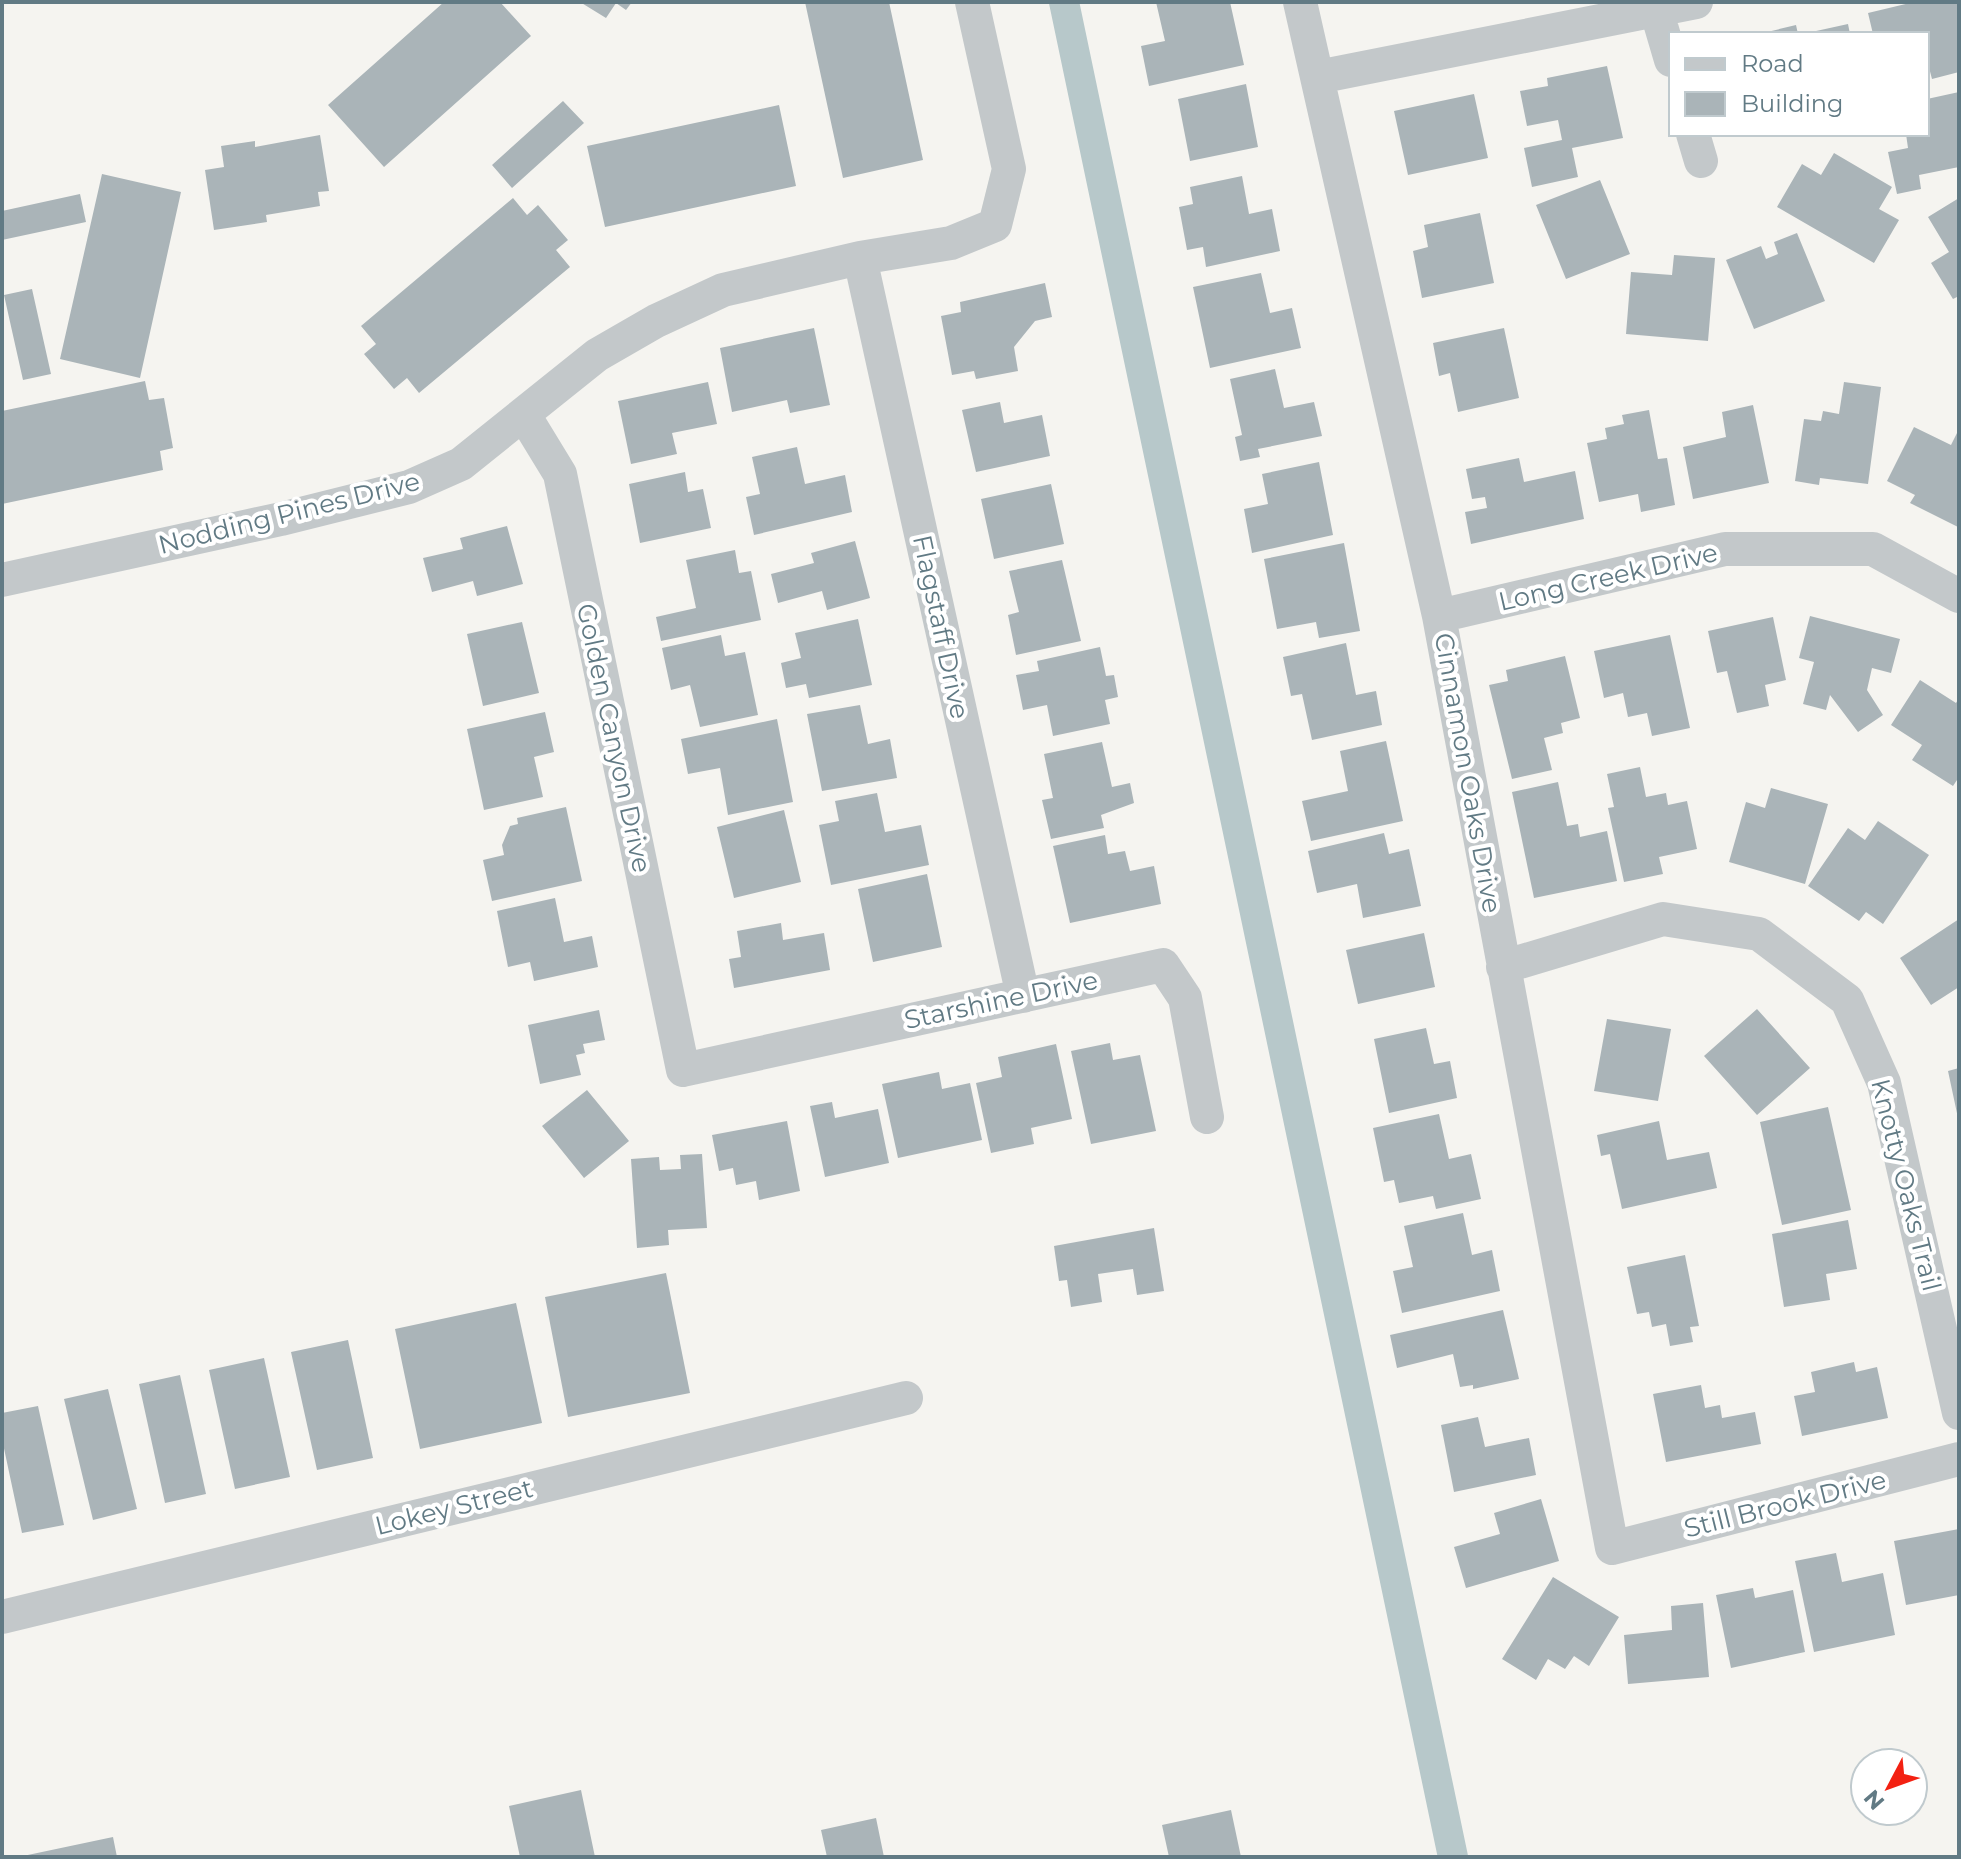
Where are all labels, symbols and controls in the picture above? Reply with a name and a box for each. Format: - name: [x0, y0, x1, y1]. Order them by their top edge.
- legend: [1669, 32, 1929, 136]
- text: Road: [1741, 49, 1804, 78]
- text: Building: [1741, 89, 1844, 118]
- street label: Nodding Pines Drive: [155, 465, 423, 561]
- street label: Flagstaff Drive: [906, 532, 976, 722]
- street label: Long Creek Drive: [1495, 536, 1721, 618]
- street label: Golden Canyon Drive: [570, 601, 658, 875]
- street label: Cinnamon Oaks Drive: [1428, 630, 1508, 916]
- street label: Starshine Drive: [901, 964, 1101, 1036]
- street label: Knotty Oaks Trail: [1864, 1075, 1948, 1295]
- street label: Still Brook Drive: [1681, 1463, 1889, 1545]
- street label: Lokey Street: [372, 1472, 536, 1542]
- north arrow: [1849, 1747, 1929, 1827]
- text: N: [1858, 1784, 1890, 1815]

